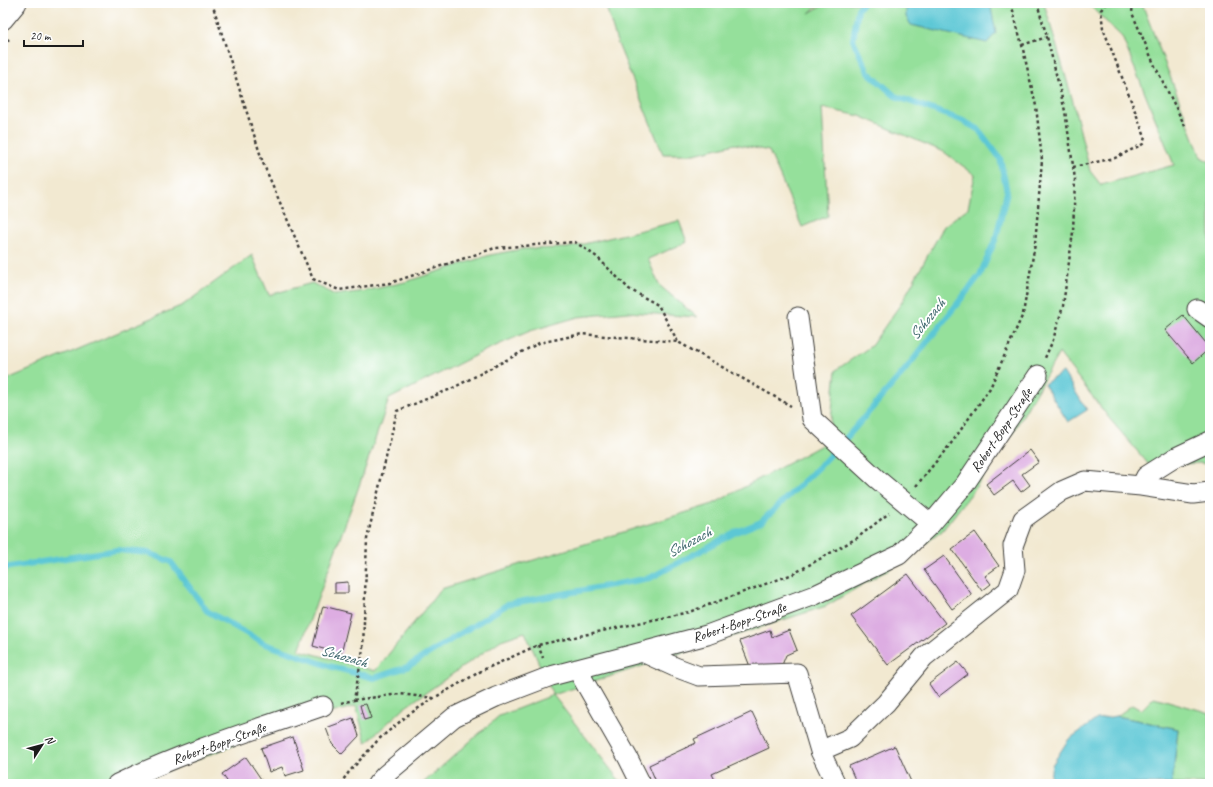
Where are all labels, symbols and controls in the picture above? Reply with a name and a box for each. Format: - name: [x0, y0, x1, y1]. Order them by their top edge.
- scale bar: [24, 22, 83, 48]
- text: 20 m: [30, 28, 52, 44]
- water label: Schozach: [905, 294, 950, 344]
- street label: Robert-Bopp-Straße: [967, 384, 1037, 475]
- water label: Schozach: [664, 522, 716, 562]
- street label: Robert-Bopp-Straße: [690, 598, 789, 646]
- water label: Schozach: [319, 641, 370, 672]
- street label: Robert-Bopp-Straße: [170, 718, 269, 768]
- north arrow: [22, 725, 62, 765]
- text: N: [42, 732, 59, 748]

